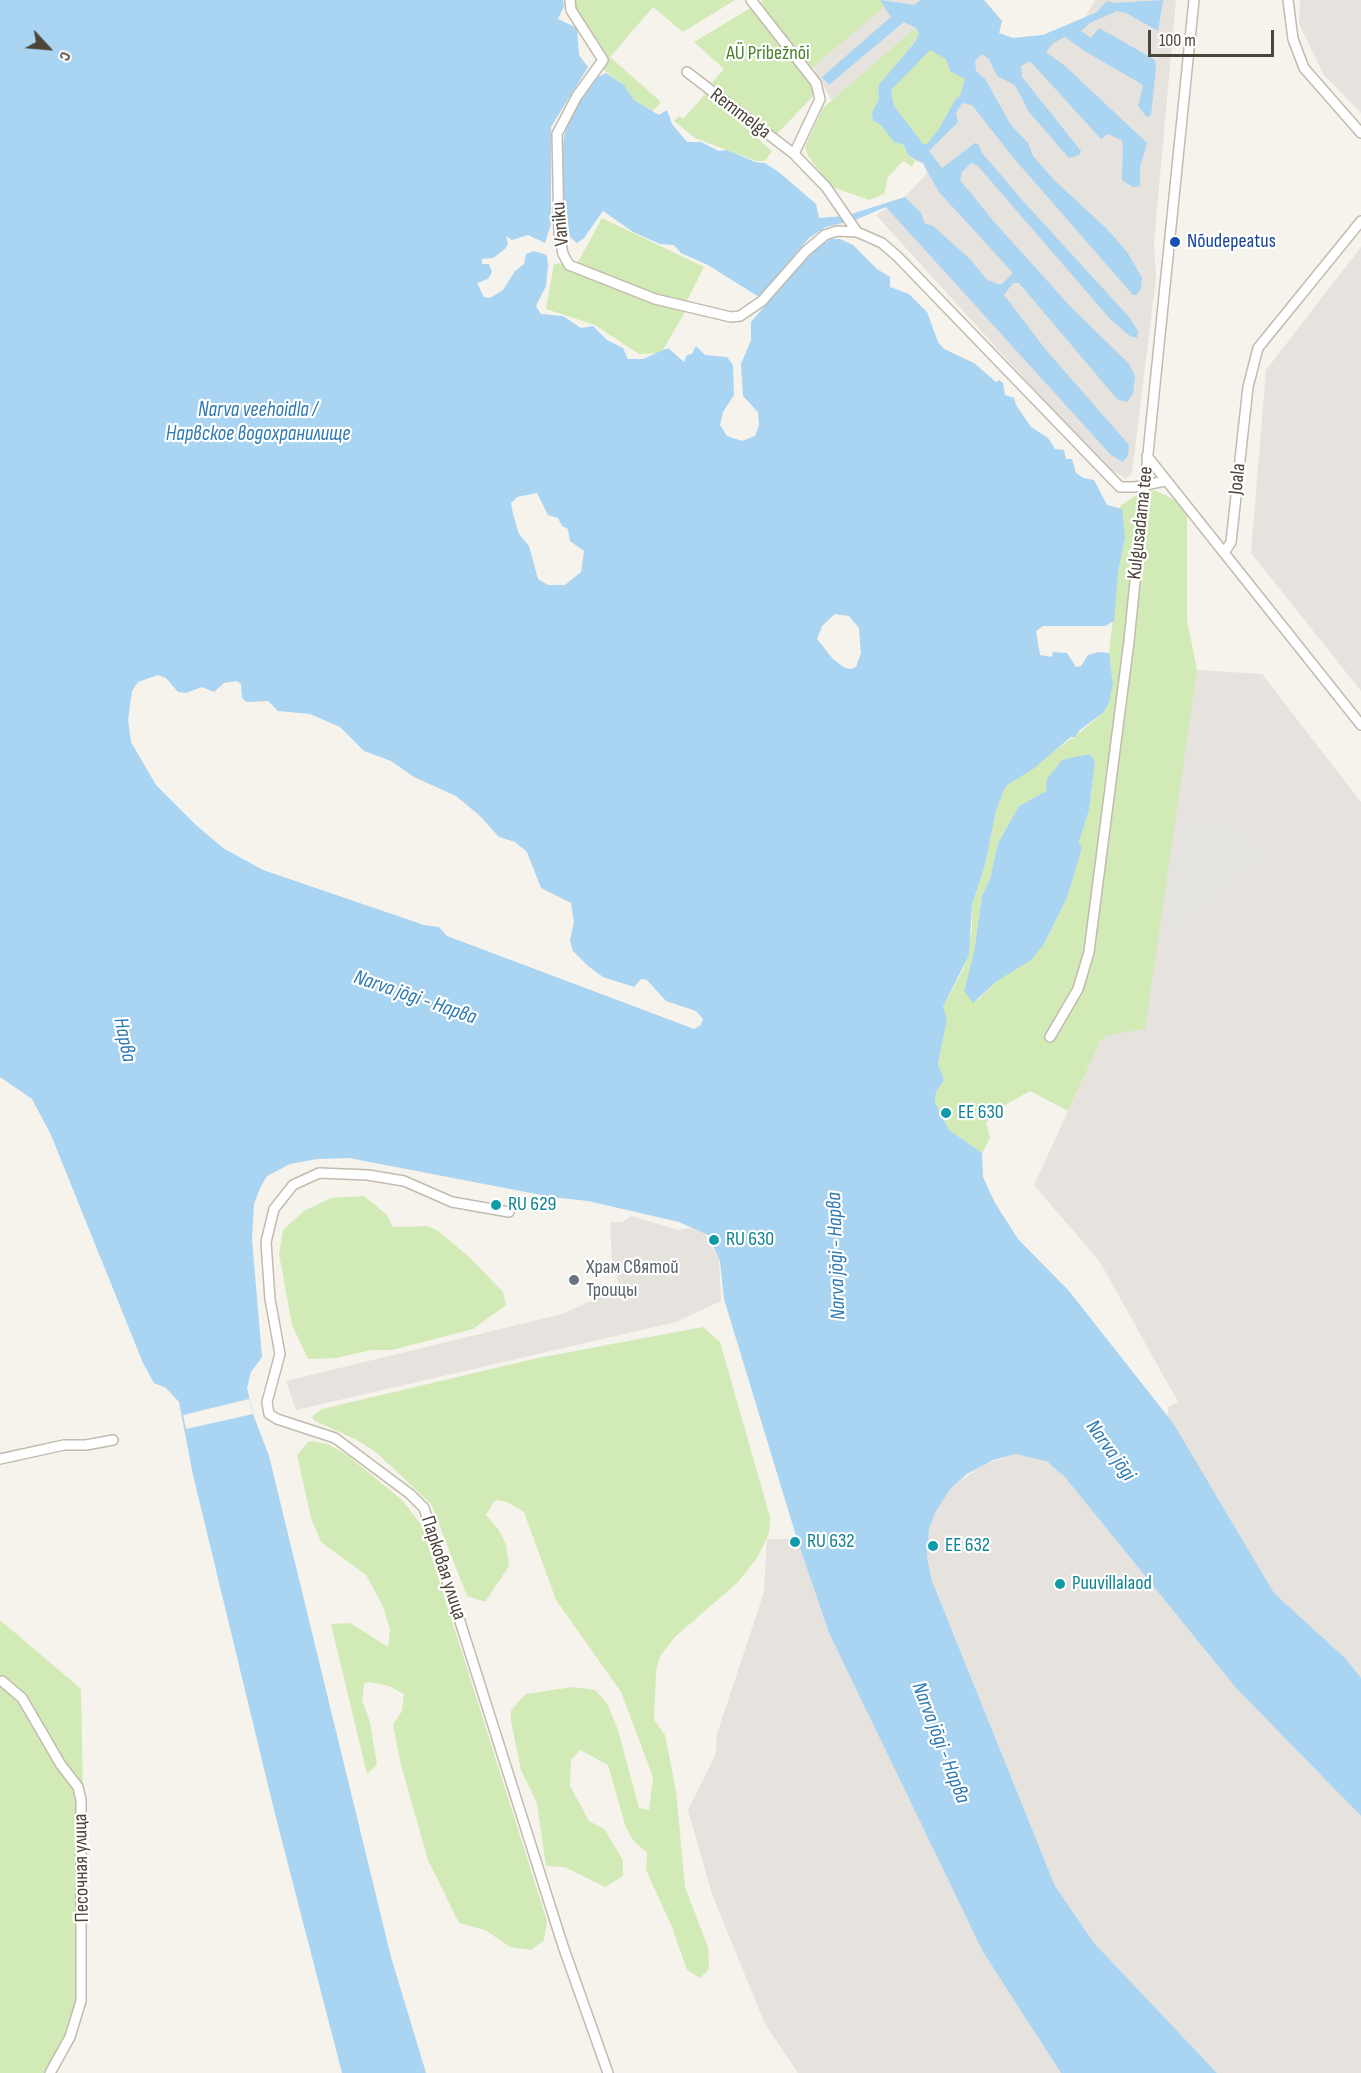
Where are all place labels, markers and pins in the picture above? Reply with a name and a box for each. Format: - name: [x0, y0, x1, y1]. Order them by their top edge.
- place label: Nõudepeatus: [1187, 230, 1276, 254]
- marker: Nõudepeatus: [1168, 235, 1182, 249]
- place label: EE 630: [958, 1101, 1004, 1125]
- marker: EE 630: [939, 1106, 953, 1120]
- place label: RU 629: [508, 1193, 556, 1217]
- marker: RU 629: [489, 1198, 503, 1212]
- place label: RU 630: [726, 1228, 774, 1252]
- marker: RU 630: [707, 1233, 721, 1247]
- place label: Храм Святой Троицы: [586, 1256, 679, 1303]
- marker: Храм Святой Троицы: [567, 1273, 581, 1287]
- place label: RU 632: [807, 1530, 855, 1554]
- place label: EE 632: [945, 1534, 990, 1558]
- marker: RU 632: [788, 1535, 802, 1549]
- marker: EE 632: [926, 1539, 940, 1553]
- place label: Puuvillalaod: [1072, 1572, 1152, 1596]
- marker: Puuvillalaod: [1053, 1577, 1067, 1591]

